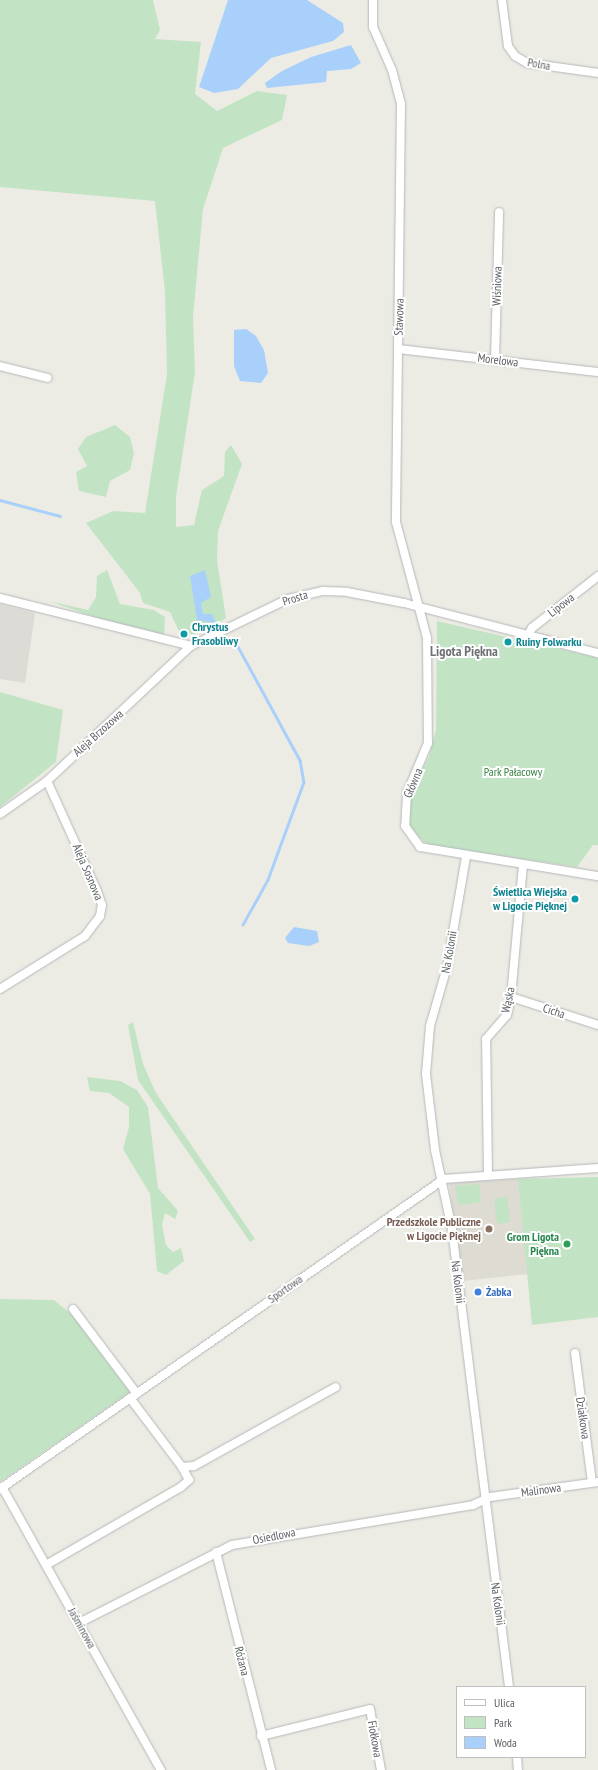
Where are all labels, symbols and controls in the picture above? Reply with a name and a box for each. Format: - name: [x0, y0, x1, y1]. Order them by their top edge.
- street label: Polna: [526, 55, 552, 73]
- street label: Wiśniowa: [489, 266, 505, 306]
- street label: Stawowa: [391, 298, 407, 336]
- street label: Morelowa: [477, 350, 519, 370]
- street label: Prosta: [281, 587, 309, 609]
- street label: Lipowa: [545, 590, 577, 620]
- place label: Chrystus Frasobliwy: [192, 620, 238, 648]
- marker: Chrystus Frasobliwy: [179, 629, 189, 639]
- place label: Ruiny Folwarku: [516, 635, 582, 649]
- marker: Ruiny Folwarku: [503, 637, 513, 647]
- district label: Ligota Piękna: [430, 643, 498, 659]
- street label: Aleja Brzozowa: [70, 707, 126, 759]
- park label: Park Pałacowy: [484, 765, 542, 779]
- street label: Główna: [400, 766, 426, 800]
- street label: Aleja Sosnowa: [70, 842, 106, 902]
- place label: Świetlica Wiejska w Ligocie Pięknej: [493, 885, 567, 913]
- marker: Świetlica Wiejska w Ligocie Pięknej: [570, 894, 580, 904]
- street label: Na Kolonii: [438, 930, 460, 974]
- street label: Wąska: [498, 986, 518, 1014]
- street label: Cicha: [541, 1001, 567, 1021]
- place label: Przedszkole Publiczne w Ligocie Pięknej: [387, 1215, 481, 1243]
- marker: Przedszkole Publiczne w Ligocie Pięknej: [484, 1224, 494, 1234]
- place label: Grom Ligota Piękna: [507, 1230, 559, 1258]
- marker: Grom Ligota Piękna: [562, 1239, 572, 1249]
- street label: Na Kolonii: [448, 1260, 468, 1304]
- street label: Sportowa: [265, 1272, 305, 1306]
- place label: Żabka: [486, 1285, 511, 1299]
- marker: Żabka: [473, 1287, 483, 1297]
- street label: Działkowa: [573, 1396, 593, 1440]
- street label: Malinowa: [520, 1480, 562, 1500]
- street label: Osiedlowa: [251, 1525, 297, 1547]
- street label: Na Kolonii: [488, 1582, 508, 1626]
- street label: Jaśminowa: [65, 1605, 99, 1651]
- street label: Różana: [231, 1645, 253, 1677]
- legend: [456, 1686, 586, 1758]
- text: Ulica: [494, 1695, 515, 1710]
- text: Park: [494, 1715, 512, 1730]
- street label: Fiołkowa: [365, 1720, 385, 1758]
- text: Woda: [494, 1735, 517, 1750]

